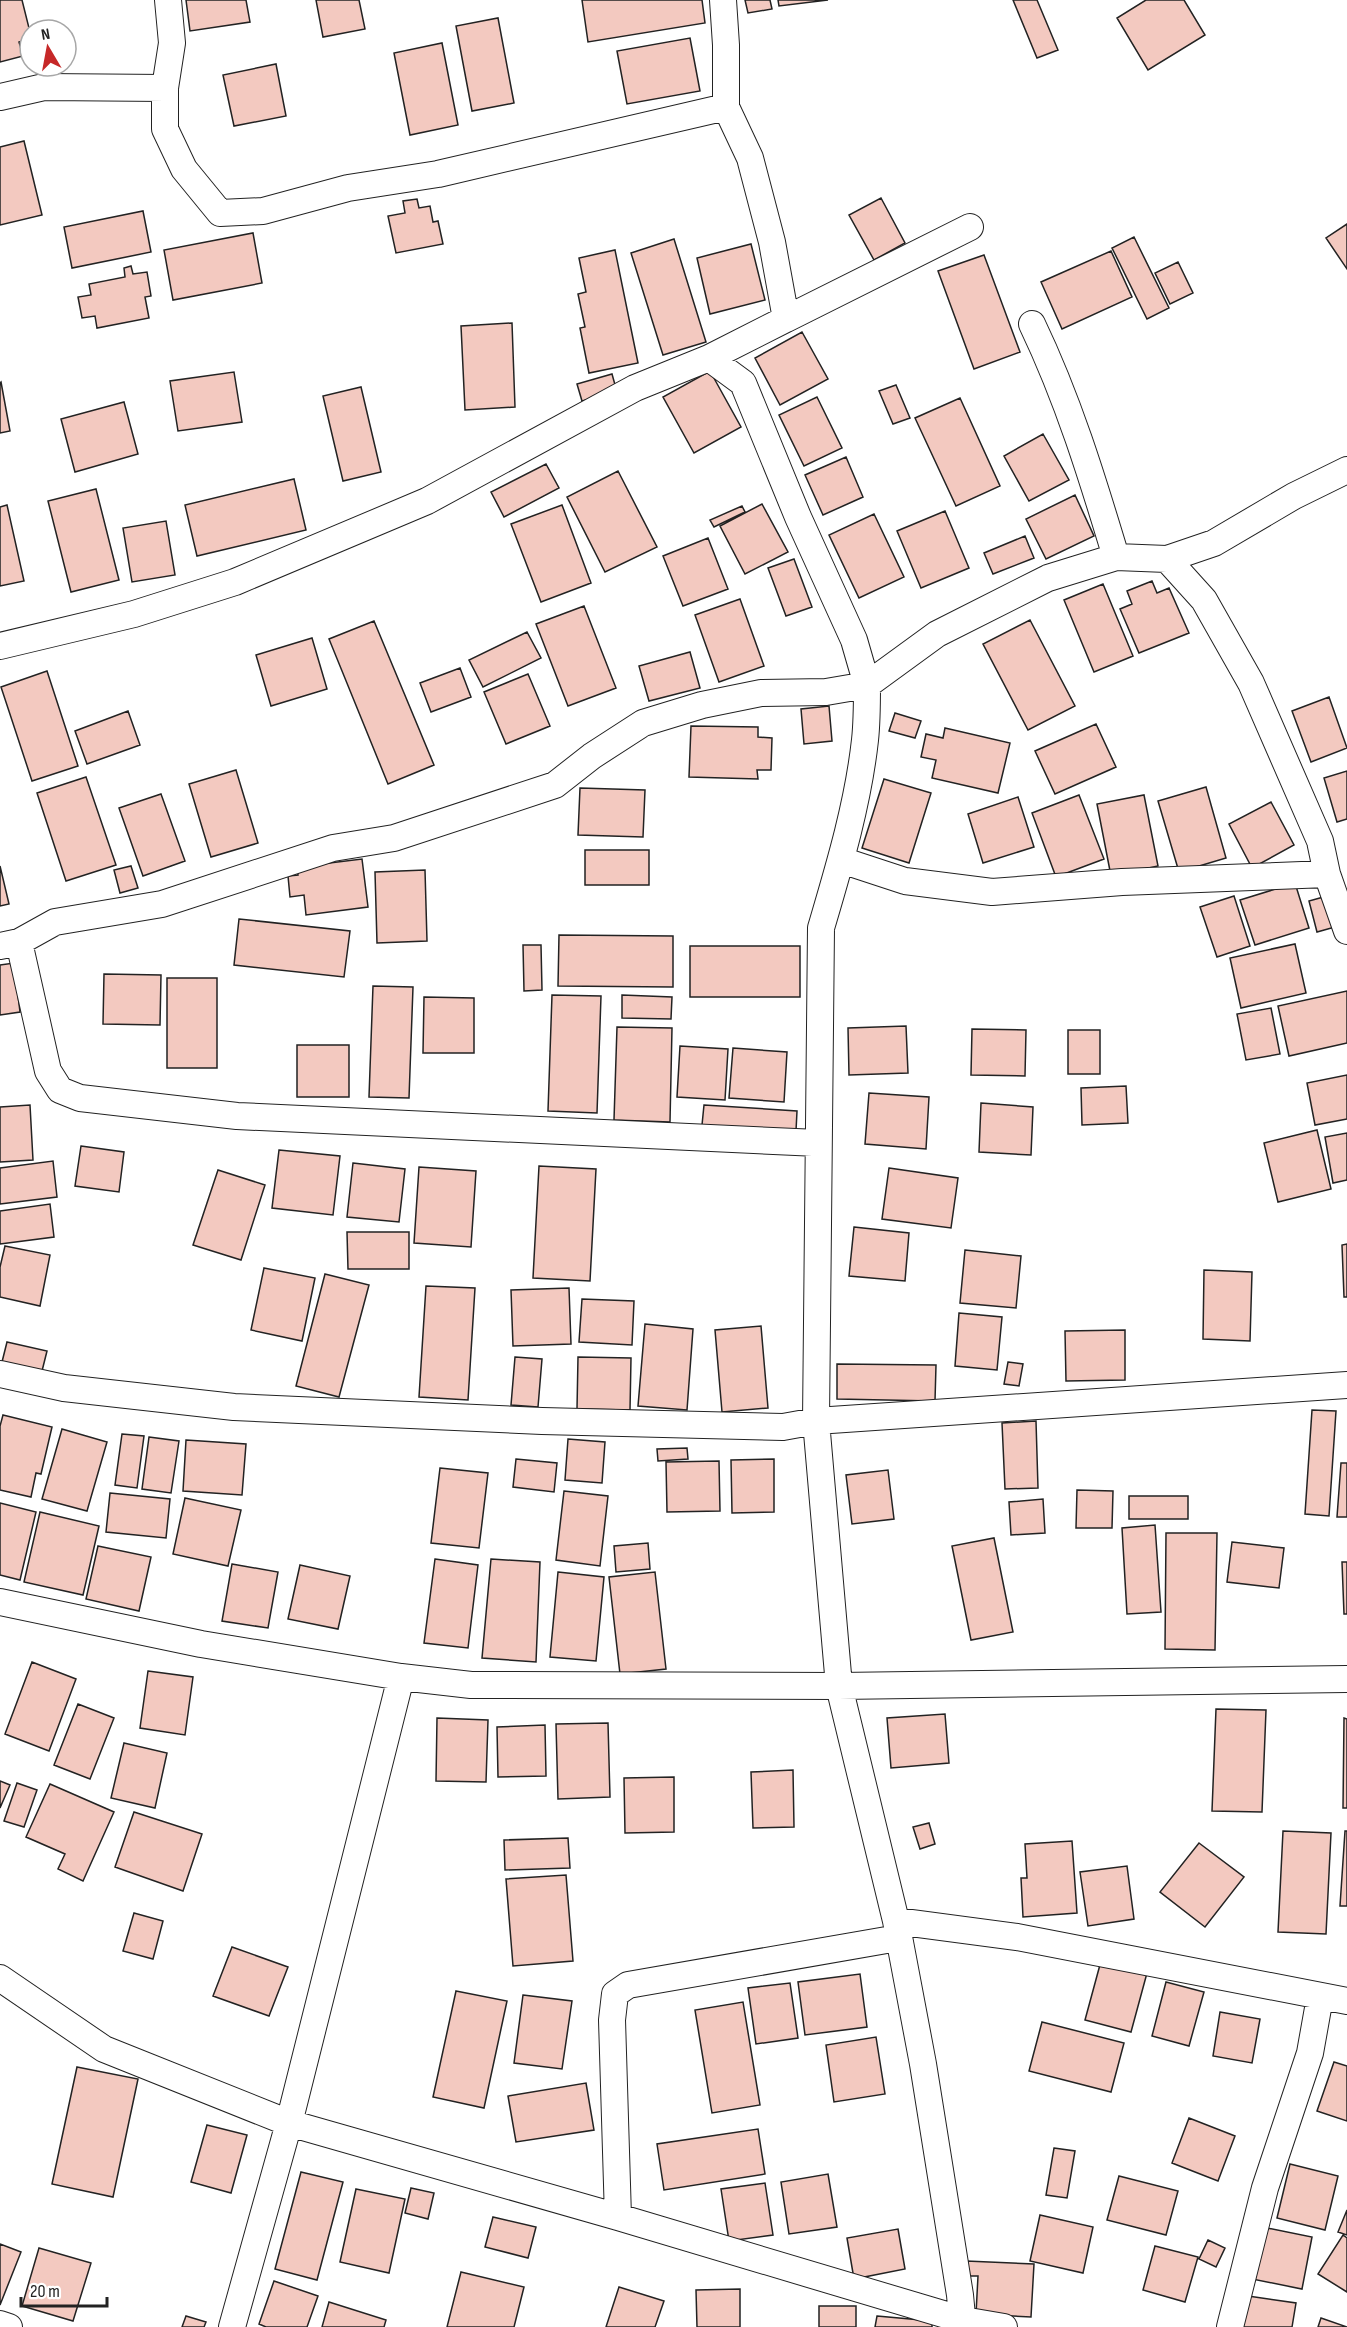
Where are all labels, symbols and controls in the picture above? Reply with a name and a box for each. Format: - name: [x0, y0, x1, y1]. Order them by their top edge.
- north arrow: [18, 18, 78, 78]
- text: N: [40, 25, 52, 45]
- scale bar: [21, 2270, 106, 2308]
- text: 20 m: [30, 2281, 60, 2302]

